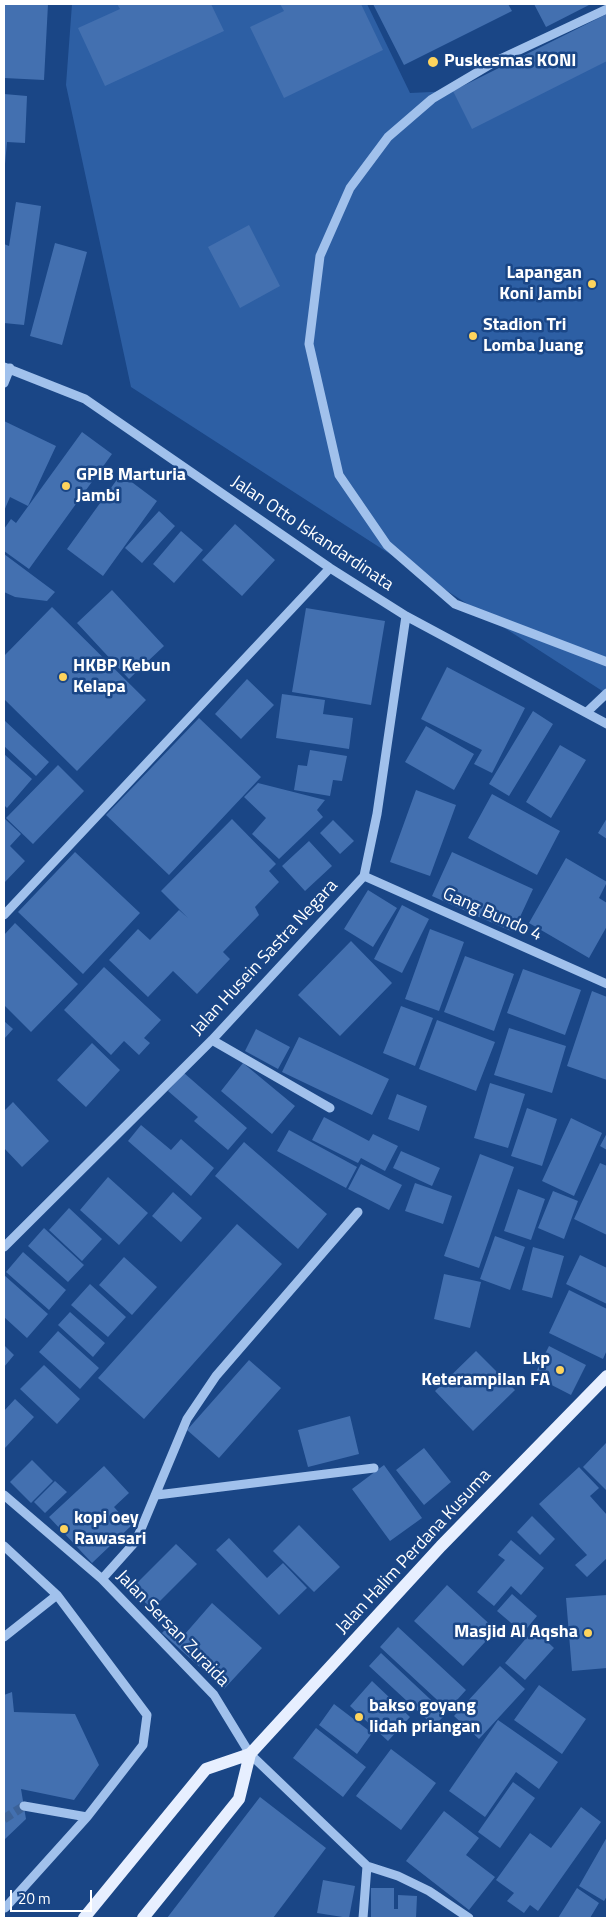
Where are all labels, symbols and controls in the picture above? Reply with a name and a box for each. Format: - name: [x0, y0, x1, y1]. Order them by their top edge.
- place label: Puskesmas KONI: [444, 51, 576, 73]
- marker: Puskesmas KONI: [426, 55, 440, 69]
- place label: Lapangan Koni Jambi: [499, 263, 582, 306]
- marker: Lapangan Koni Jambi: [586, 278, 598, 290]
- place label: Stadion Tri Lomba Juang: [483, 315, 583, 358]
- marker: Stadion Tri Lomba Juang: [467, 330, 479, 342]
- place label: GPIB Marturia Jambi: [76, 465, 186, 508]
- street label: Jalan Otto Iskandardinata: [227, 472, 397, 596]
- marker: GPIB Marturia Jambi: [60, 480, 72, 492]
- place label: HKBP Kebun Kelapa: [73, 656, 171, 699]
- marker: HKBP Kebun Kelapa: [57, 671, 69, 683]
- street label: Jalan Husein Sastra Negara: [187, 876, 343, 1040]
- street label: Gang Bundo 4: [439, 884, 545, 946]
- place label: Lkp Keterampilan FA: [421, 1349, 550, 1392]
- marker: Lkp Keterampilan FA: [554, 1364, 566, 1376]
- street label: Jalan Halim Perdana Kusuma: [332, 1465, 496, 1639]
- place label: kopi oey Rawasari: [74, 1508, 146, 1550]
- marker: kopi oey Rawasari: [58, 1523, 70, 1535]
- street label: Jalan Sersan Zuraida: [111, 1566, 233, 1692]
- place label: Masjid Al Aqsha: [454, 1622, 578, 1644]
- marker: Masjid Al Aqsha: [582, 1627, 594, 1639]
- place label: bakso goyang lidah priangan: [369, 1696, 481, 1738]
- marker: bakso goyang lidah priangan: [353, 1711, 365, 1723]
- scale bar: [12, 1880, 95, 1912]
- text: 20 m: [18, 1887, 51, 1910]

